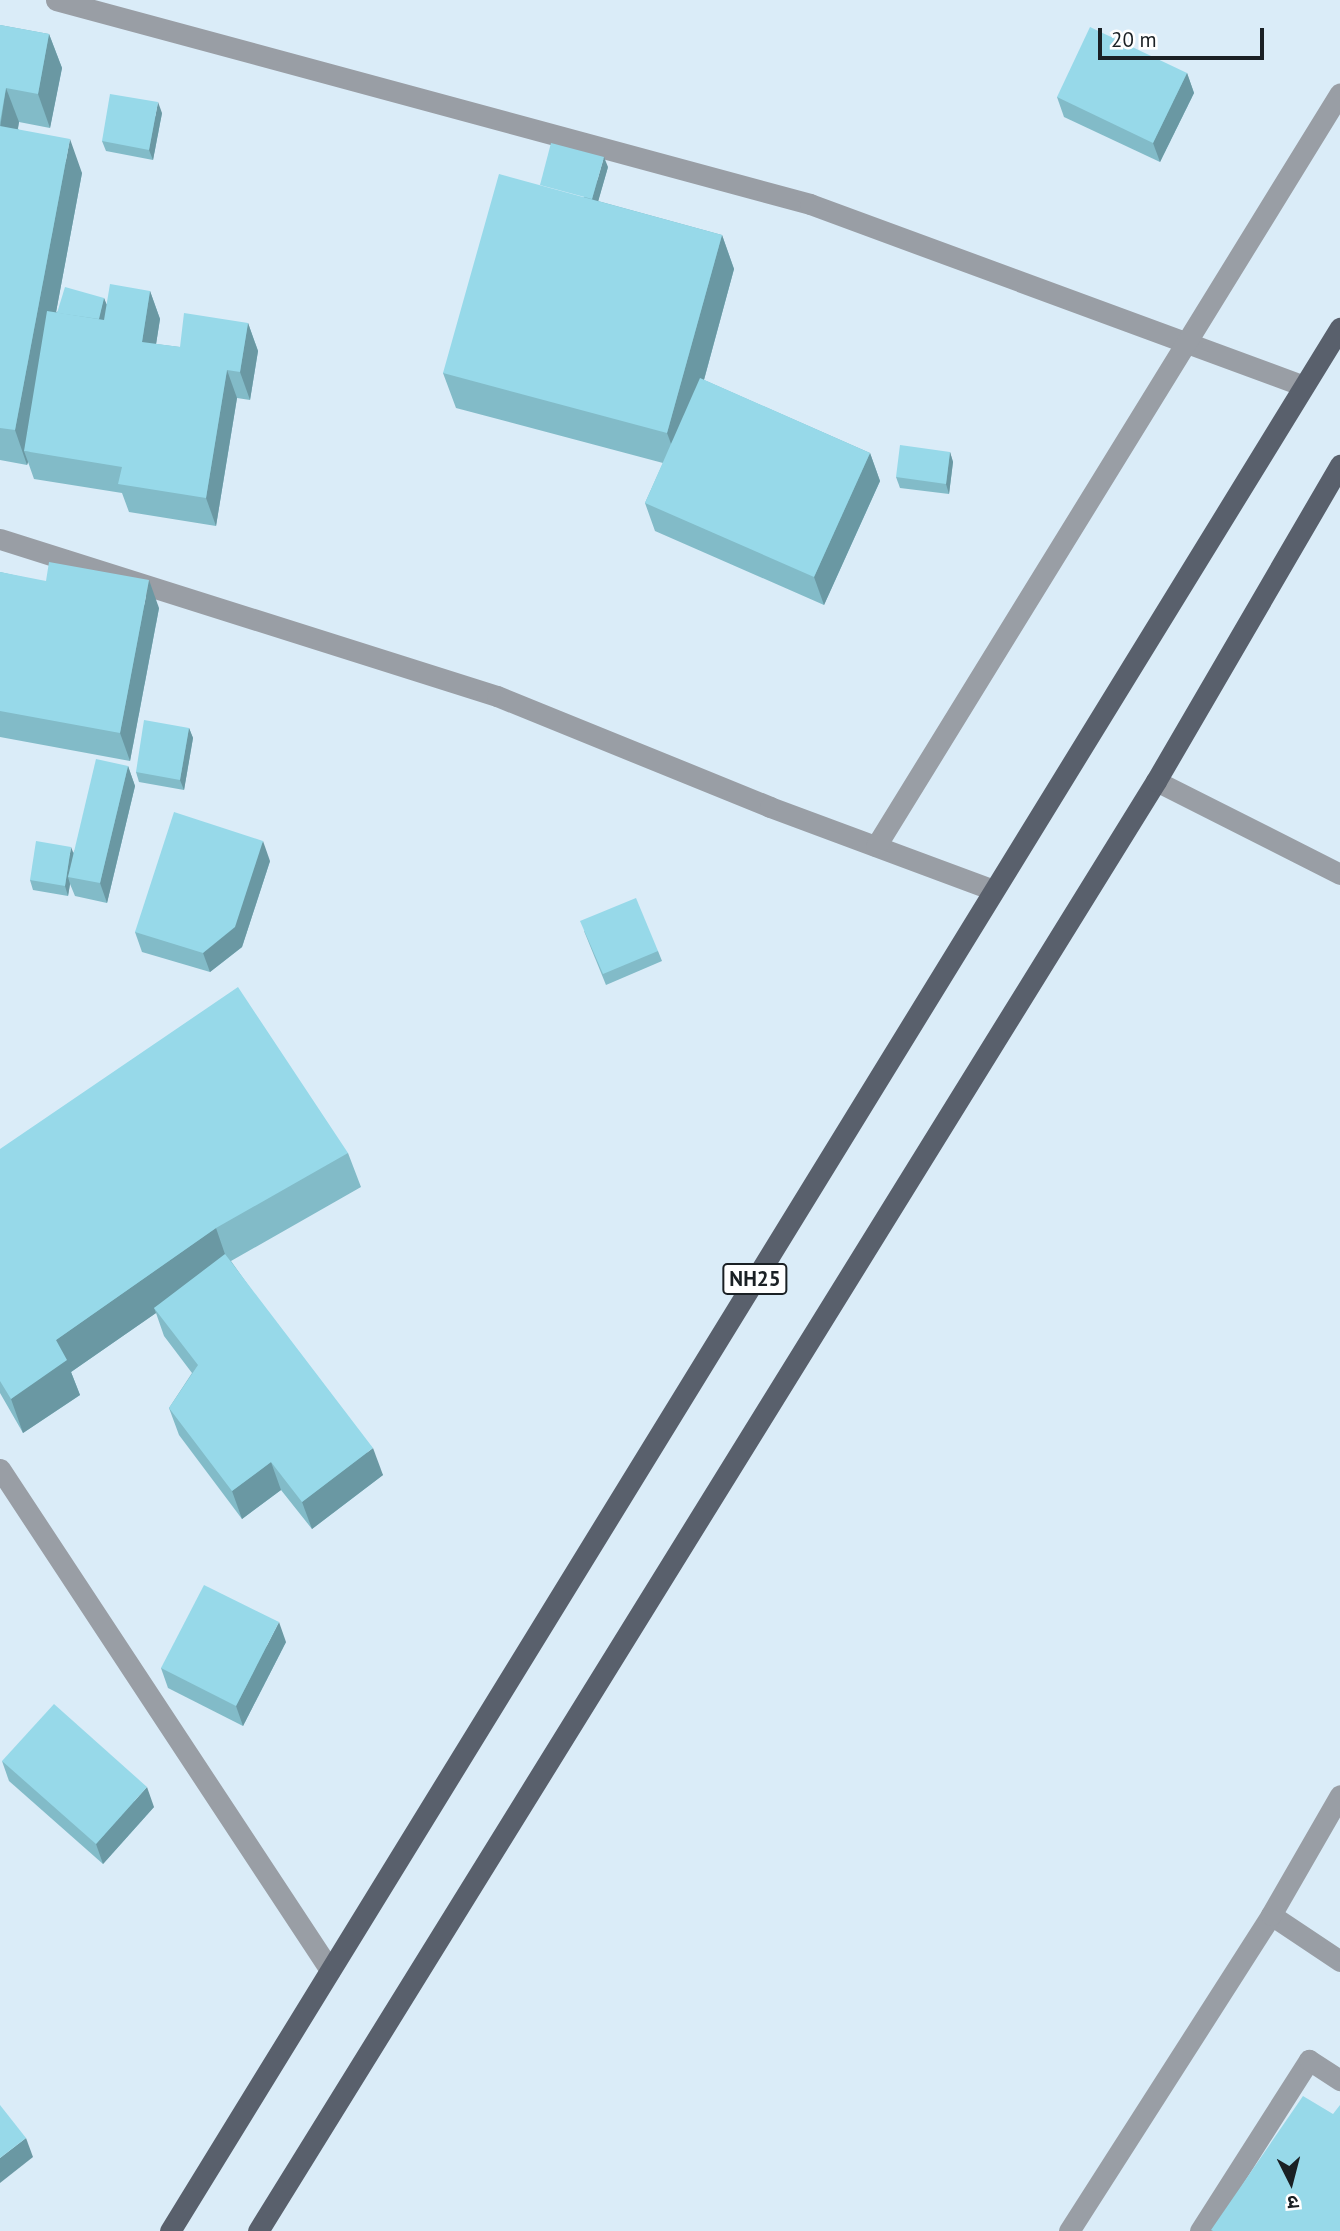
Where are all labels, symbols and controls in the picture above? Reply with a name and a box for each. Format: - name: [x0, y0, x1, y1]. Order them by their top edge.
- scale bar: [1102, 14, 1268, 58]
- text: 20 m: [1111, 26, 1157, 53]
- road number: NH25: [722, 1262, 788, 1296]
- north arrow: [1256, 2147, 1326, 2217]
- text: उ: [1286, 2190, 1300, 2215]

